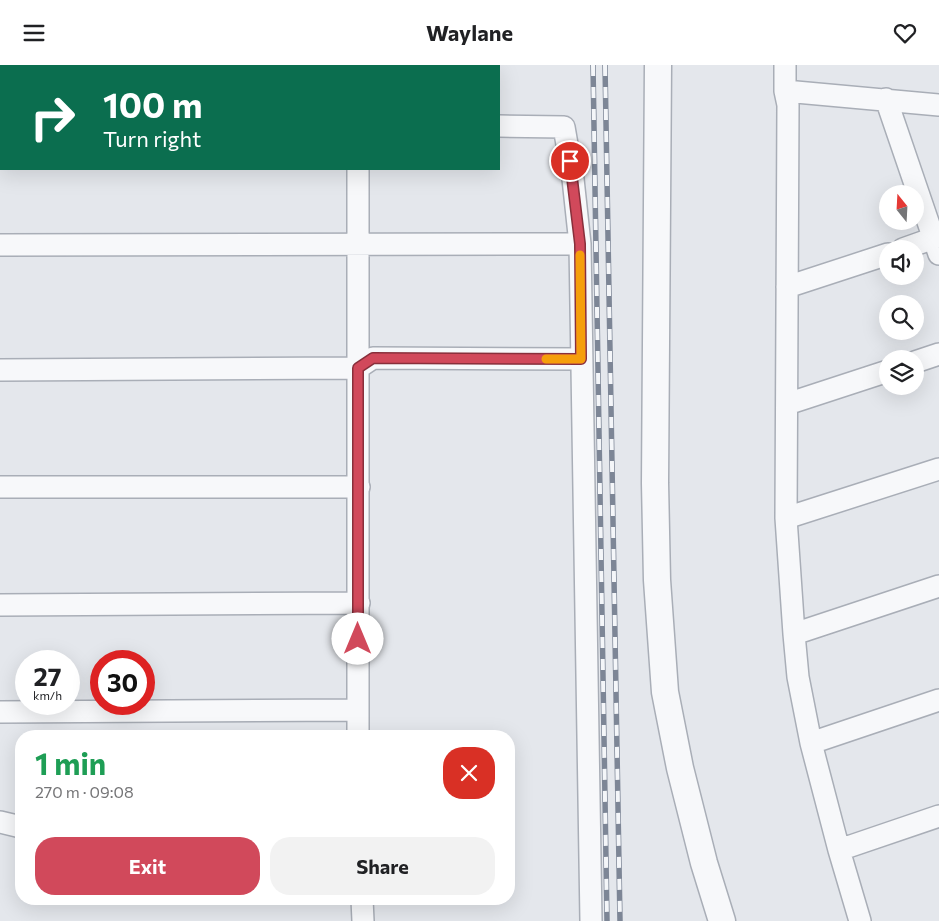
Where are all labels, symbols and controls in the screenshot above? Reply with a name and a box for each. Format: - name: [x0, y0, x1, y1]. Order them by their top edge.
- icon: menu: [20, 19, 48, 47]
- text: Waylane: [426, 19, 513, 46]
- icon: heart: [891, 19, 919, 47]
- text: 100 m: [103, 82, 203, 125]
- icon: right: [20, 85, 85, 150]
- text: Turn right: [103, 125, 201, 152]
- pin: [549, 140, 591, 182]
- icon: arrive: [556, 147, 584, 175]
- north arrow: [879, 185, 924, 230]
- map controls: [879, 185, 924, 395]
- button: sound: [879, 240, 924, 285]
- button: search: [879, 295, 924, 340]
- button: layers: [879, 350, 924, 395]
- position arrow: [331, 612, 383, 664]
- speed limit sign: 30: [90, 650, 155, 715]
- text: 27: [34, 661, 61, 691]
- text: km/h: [33, 688, 62, 702]
- text: 1 min: [35, 744, 106, 781]
- button: close: [443, 747, 495, 799]
- text: 270 m · 09:08: [35, 782, 134, 801]
- button: Exit: [35, 837, 260, 895]
- button: Share: [270, 837, 495, 895]

